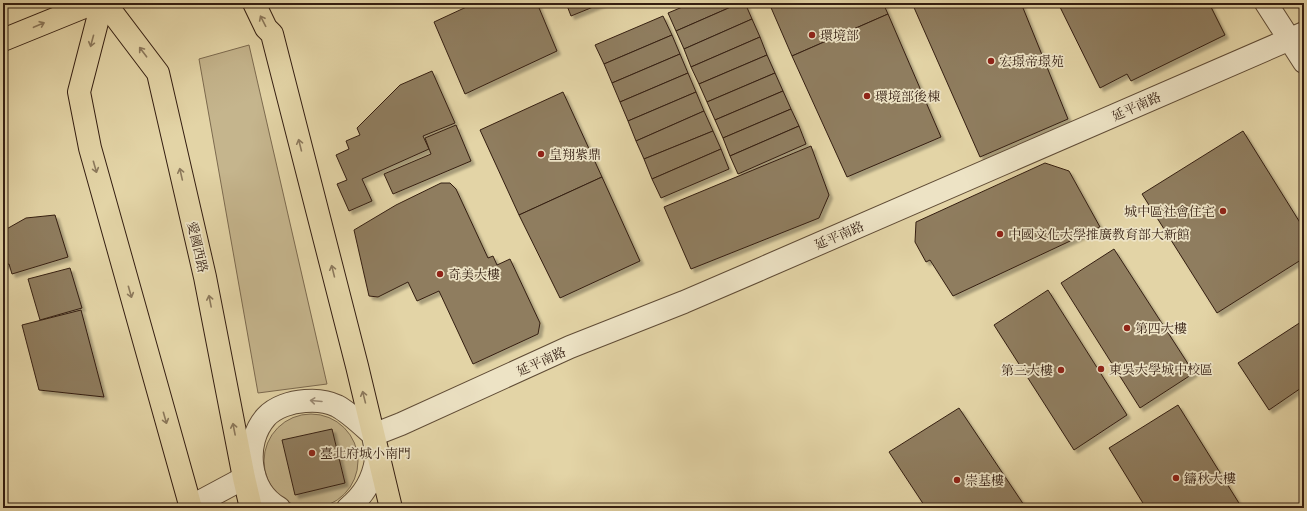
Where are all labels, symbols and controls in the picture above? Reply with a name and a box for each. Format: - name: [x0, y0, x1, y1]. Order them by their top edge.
- one-way arrow: [259, 16, 266, 28]
- one-way arrow: [33, 20, 45, 28]
- place label: 環境部: [820, 27, 859, 43]
- marker: 環境部: [807, 30, 817, 40]
- one-way arrow: [88, 34, 95, 47]
- one-way arrow: [138, 47, 147, 58]
- place label: 宏璟帝璟苑: [999, 53, 1064, 69]
- marker: 宏璟帝璟苑: [986, 56, 996, 66]
- place label: 環境部後棟: [875, 88, 940, 104]
- street label: 延平南路: [1109, 88, 1163, 124]
- marker: 環境部後棟: [862, 91, 872, 101]
- one-way arrow: [296, 138, 304, 151]
- place label: 皇翔紫鼎: [549, 146, 601, 162]
- marker: 皇翔紫鼎: [536, 149, 546, 159]
- one-way arrow: [92, 160, 99, 173]
- one-way arrow: [177, 168, 185, 181]
- place label: 城中區社會住宅: [1124, 203, 1215, 219]
- marker: 城中區社會住宅: [1218, 206, 1228, 216]
- street label: 延平南路: [812, 217, 866, 253]
- street label: 愛國西路: [184, 220, 212, 274]
- place label: 中國文化大學推廣教育部大新館: [1008, 226, 1190, 242]
- marker: 中國文化大學推廣教育部大新館: [995, 229, 1005, 239]
- one-way arrow: [328, 264, 336, 277]
- place label: 奇美大樓: [448, 266, 500, 282]
- marker: 奇美大樓: [435, 269, 445, 279]
- one-way arrow: [127, 286, 134, 299]
- one-way arrow: [205, 295, 213, 308]
- place label: 第四大樓: [1135, 320, 1187, 336]
- marker: 第四大樓: [1122, 323, 1132, 333]
- street label: 延平南路: [514, 343, 568, 379]
- place label: 東吳大學城中校區: [1109, 361, 1213, 377]
- place label: 第三大樓: [1001, 362, 1053, 378]
- marker: 東吳大學城中校區: [1096, 364, 1106, 374]
- marker: 第三大樓: [1056, 365, 1066, 375]
- one-way arrow: [360, 391, 368, 404]
- one-way arrow: [310, 397, 323, 405]
- one-way arrow: [162, 411, 169, 424]
- one-way arrow: [230, 423, 238, 436]
- place label: 臺北府城小南門: [320, 445, 411, 461]
- marker: 臺北府城小南門: [307, 448, 317, 458]
- place label: 鑄秋大樓: [1184, 470, 1236, 486]
- place label: 崇基樓: [965, 472, 1004, 488]
- marker: 鑄秋大樓: [1171, 473, 1181, 483]
- marker: 崇基樓: [952, 475, 962, 485]

